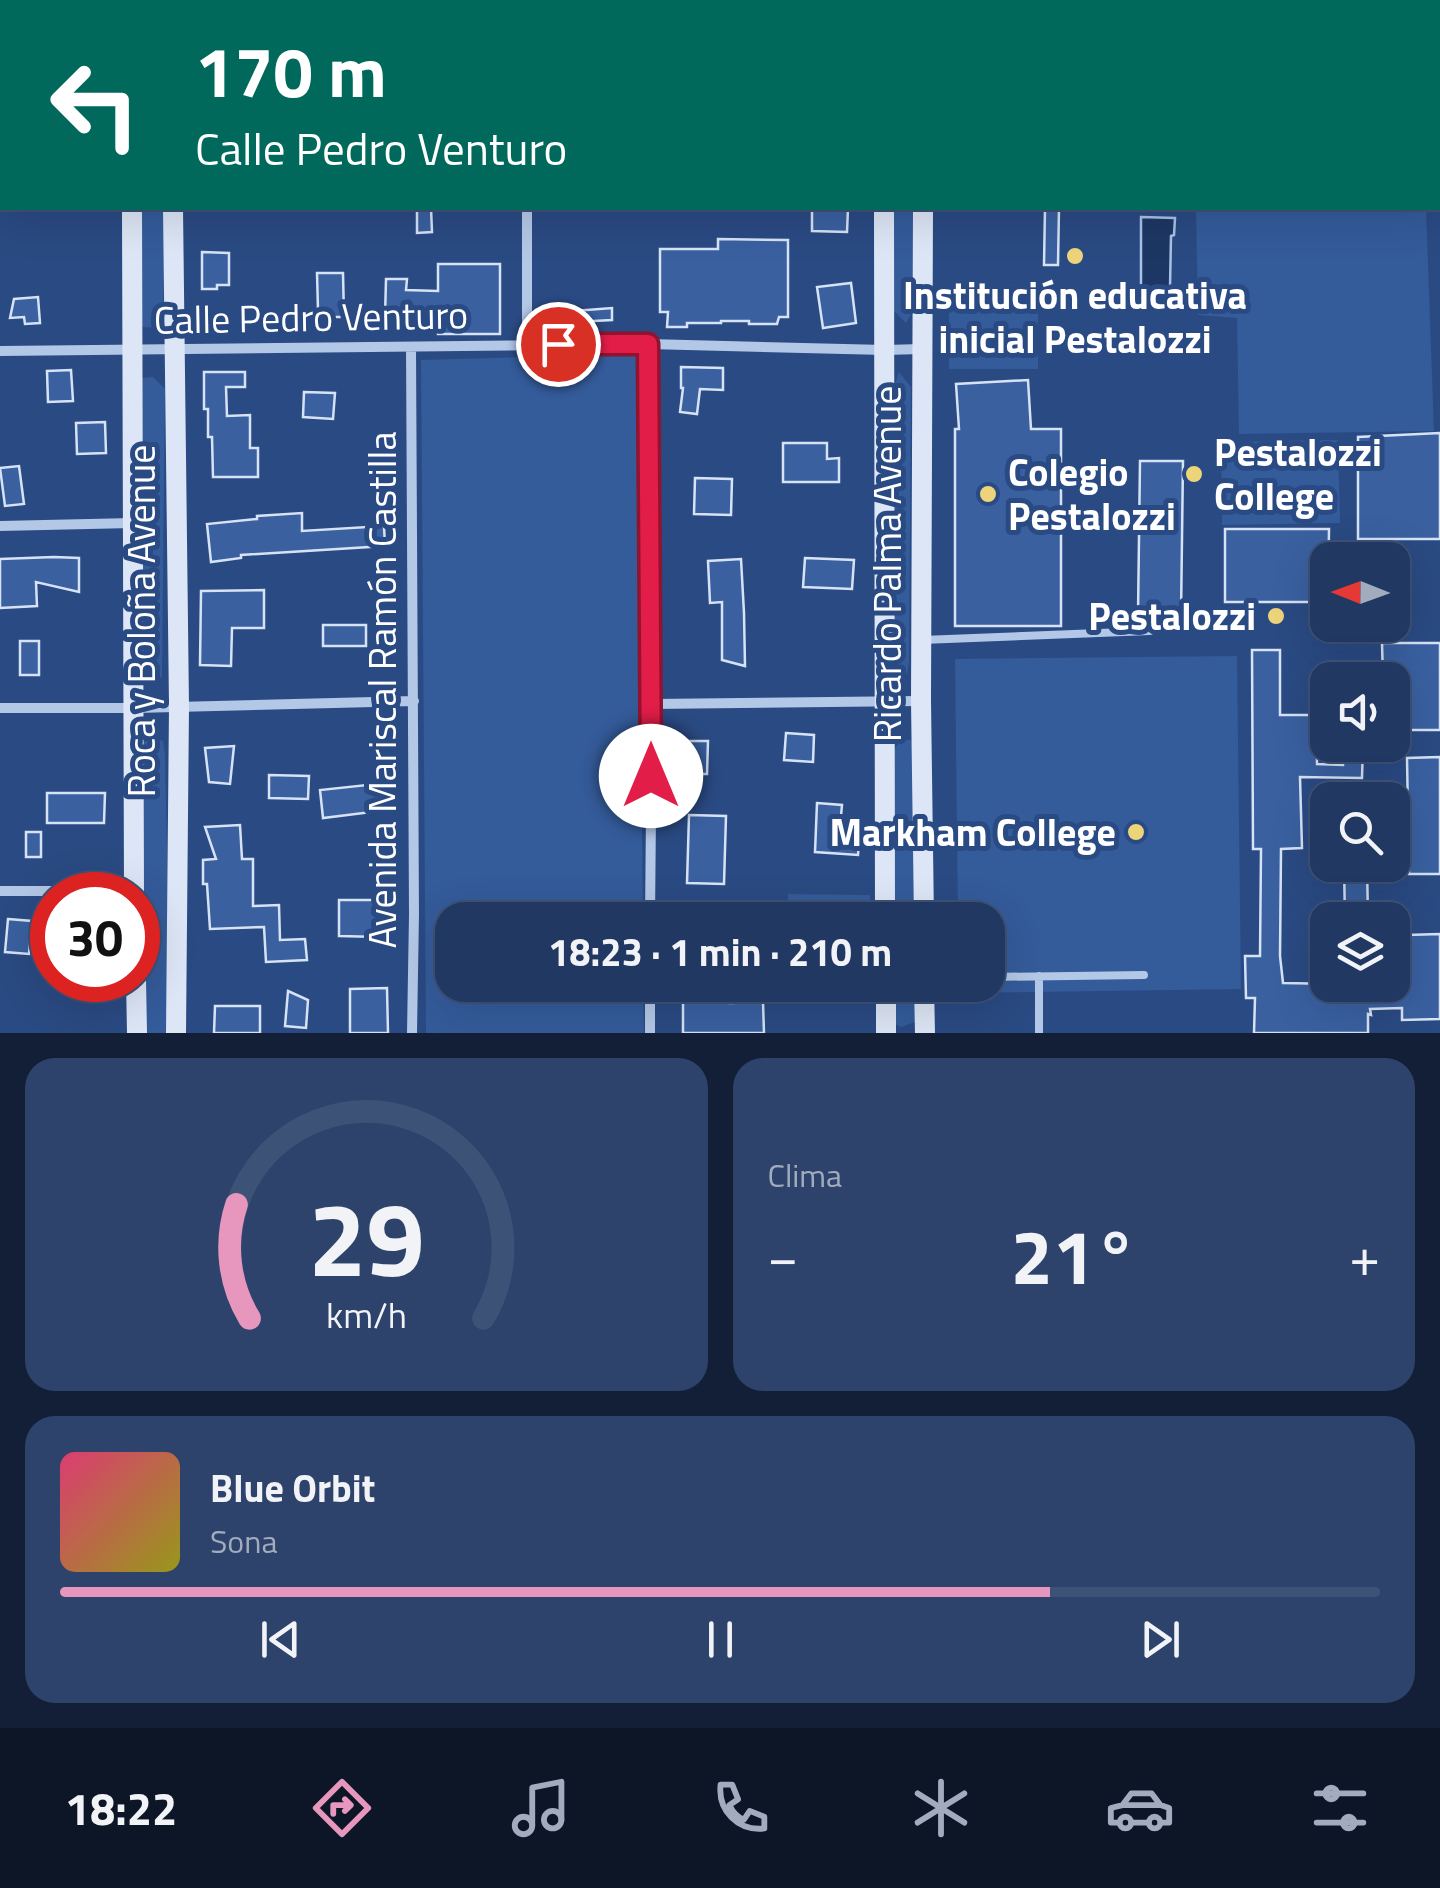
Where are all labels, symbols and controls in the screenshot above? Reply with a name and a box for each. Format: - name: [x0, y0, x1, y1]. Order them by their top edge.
- text: 170 m: [195, 18, 387, 124]
- icon: left: [30, 40, 160, 170]
- text: Calle Pedro Venturo: [195, 114, 567, 182]
- marker: Institución educativa inicial Pestalozzi: [1064, 245, 1086, 267]
- place label: Institución educativa inicial Pestalozzi: [903, 266, 1247, 368]
- street label: Calle Pedro Venturo: [153, 285, 469, 349]
- pin: [516, 302, 601, 387]
- icon: arrive: [531, 317, 586, 372]
- street label: Ricardo Palma Avenue: [858, 386, 916, 742]
- place label: Pestalozzi College: [1214, 423, 1382, 525]
- street label: Avenida Mariscal Ramón Castilla: [353, 432, 411, 948]
- place label: Colegio Pestalozzi: [1008, 443, 1176, 545]
- street label: Roca y Boloña Avenue: [112, 445, 170, 797]
- marker: Pestalozzi College: [1183, 463, 1205, 485]
- marker: Colegio Pestalozzi: [977, 483, 999, 505]
- north arrow: [1310, 542, 1410, 642]
- map controls: [1310, 542, 1410, 1002]
- place label: Pestalozzi: [1088, 587, 1256, 645]
- marker: Pestalozzi: [1265, 605, 1287, 627]
- button: sound: [1310, 662, 1410, 762]
- position arrow: [599, 724, 703, 828]
- button: search: [1310, 782, 1410, 882]
- place label: Markham College: [829, 803, 1116, 861]
- marker: Markham College: [1125, 821, 1147, 843]
- speed limit sign: 30: [30, 872, 160, 1002]
- button: layers: [1310, 902, 1410, 1002]
- text: 18:23 · 1 min · 210 m: [548, 923, 892, 981]
- text: Clima: [768, 1151, 842, 1199]
- text: 29: [308, 1158, 424, 1316]
- text: 21°: [1011, 1199, 1137, 1313]
- text: −: [768, 1214, 798, 1297]
- text: +: [1349, 1214, 1380, 1297]
- text: km/h: [326, 1287, 407, 1342]
- text: Blue Orbit: [210, 1459, 375, 1517]
- text: Sona: [210, 1517, 277, 1565]
- icon: previous: [253, 1612, 308, 1667]
- icon: pause: [693, 1612, 748, 1667]
- icon: next: [1133, 1612, 1188, 1667]
- icon: directions: [307, 1773, 377, 1843]
- icon: music: [506, 1773, 576, 1843]
- icon: phone: [706, 1773, 776, 1843]
- icon: climate: [906, 1773, 976, 1843]
- icon: car: [1105, 1773, 1175, 1843]
- icon: filters: [1305, 1773, 1375, 1843]
- text: 18:22: [65, 1774, 177, 1842]

